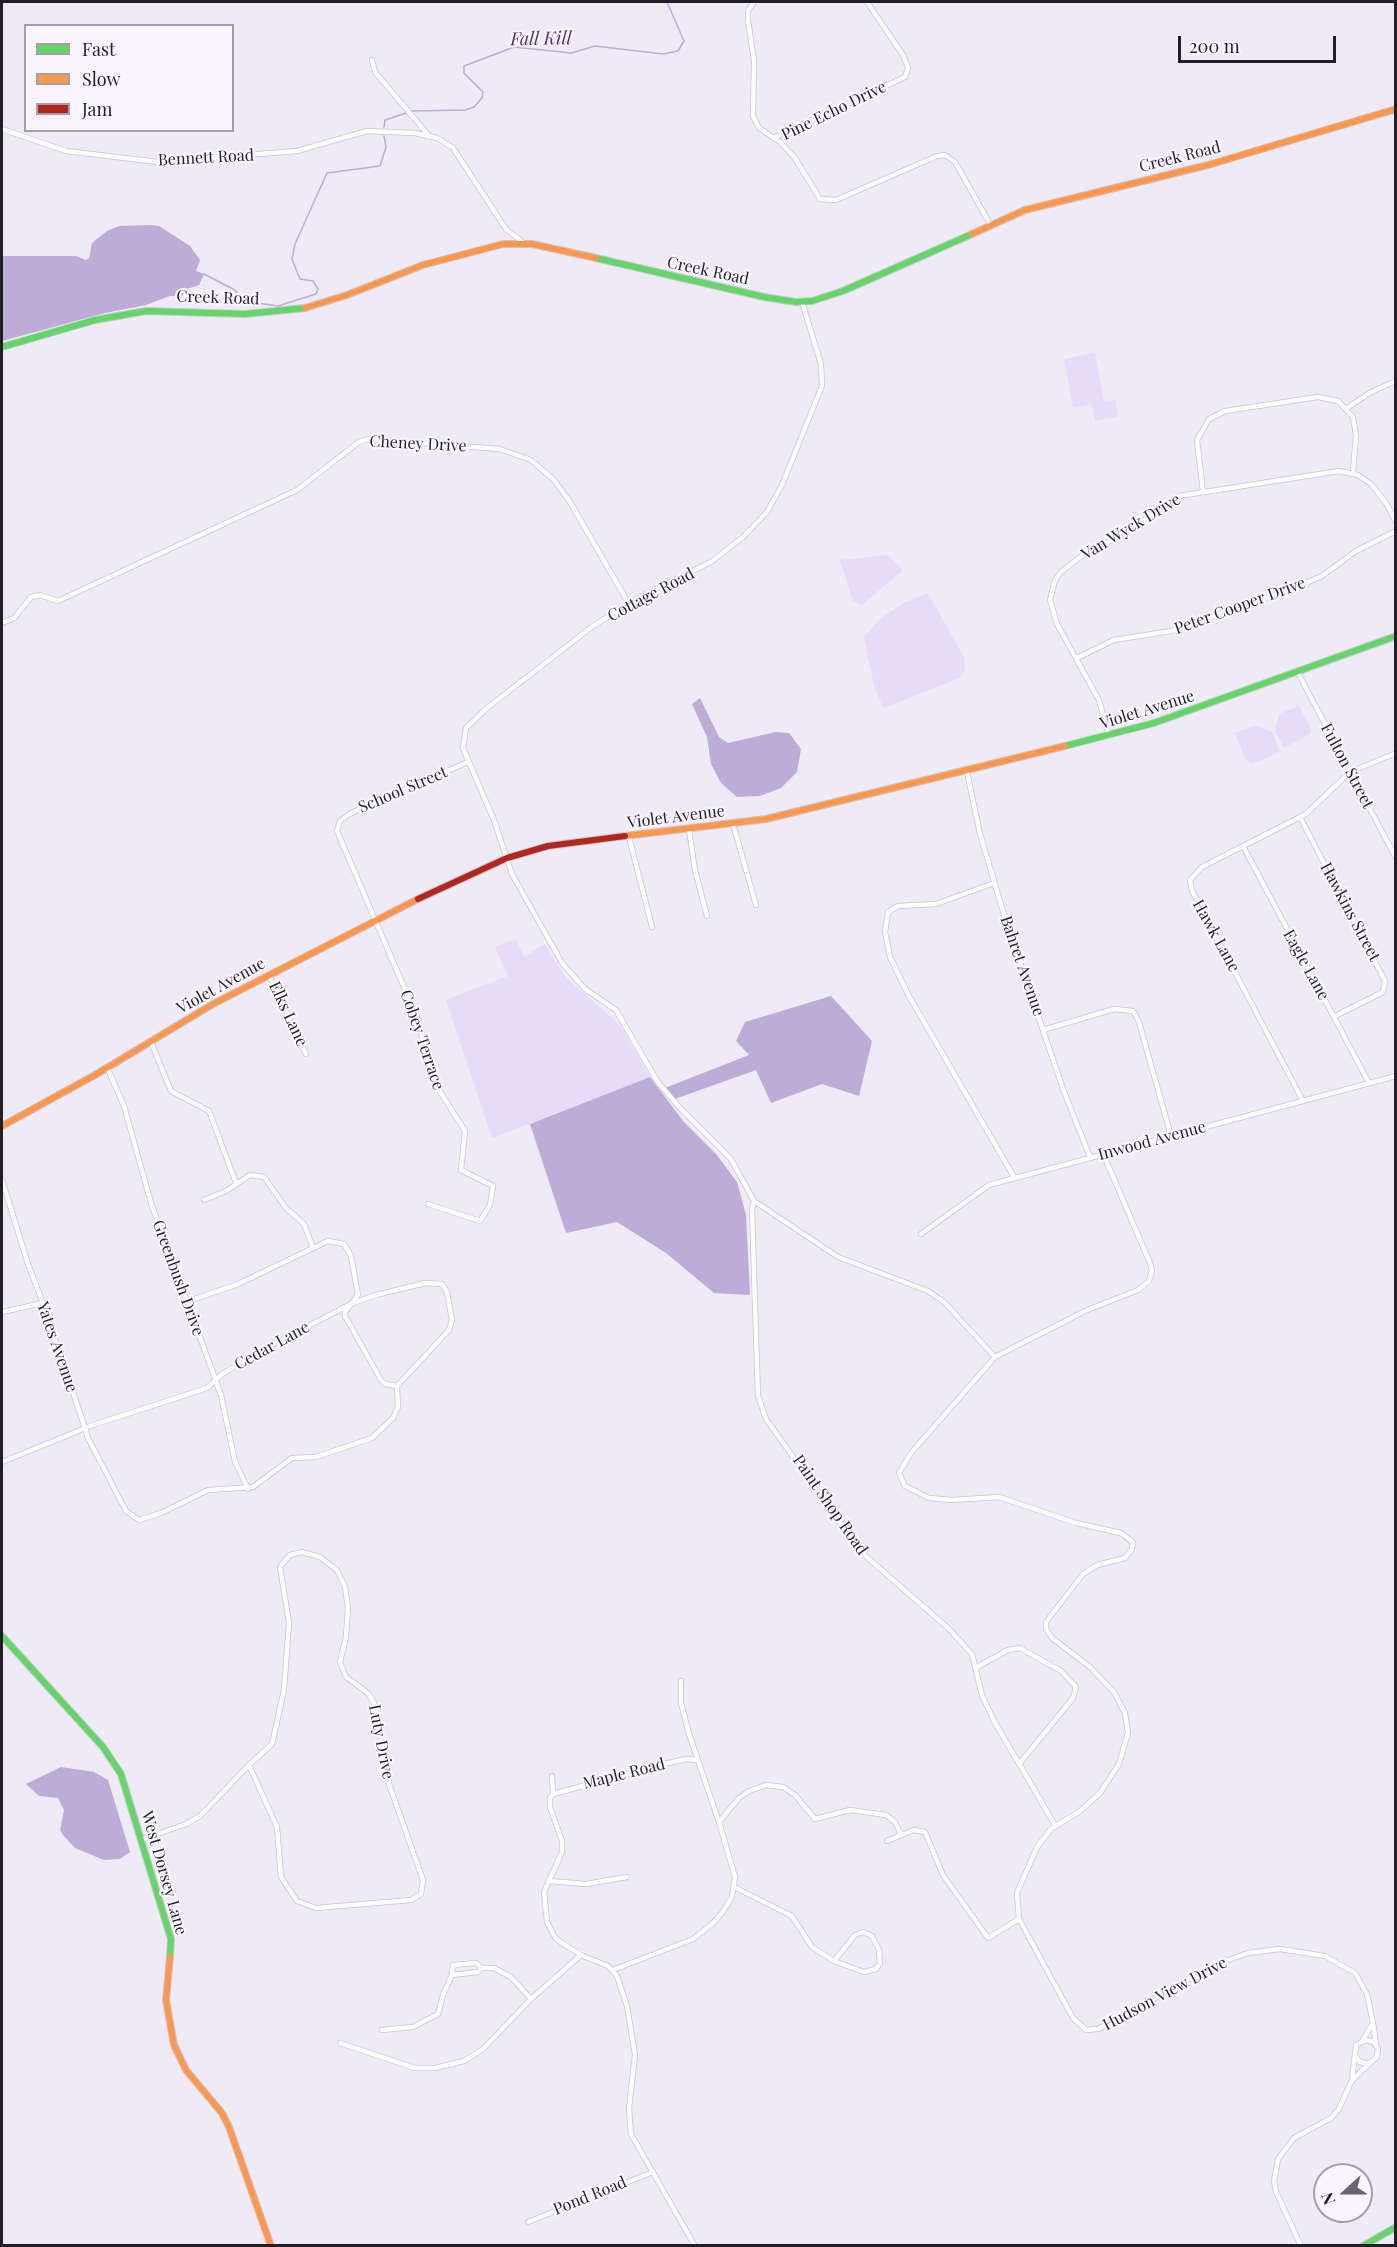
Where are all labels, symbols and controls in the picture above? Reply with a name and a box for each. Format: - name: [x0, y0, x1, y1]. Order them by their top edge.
- legend: [24, 24, 234, 132]
- scale bar: [1181, 24, 1338, 62]
- water label: Fall Kill: [510, 28, 572, 50]
- text: 200 m: [1189, 34, 1240, 58]
- text: Fast: [82, 37, 115, 61]
- text: Slow: [82, 67, 120, 91]
- street label: Pine Echo Drive: [778, 77, 890, 145]
- text: Jam: [82, 97, 112, 121]
- street label: Creek Road: [1137, 138, 1223, 176]
- street label: Bennett Road: [157, 146, 255, 170]
- street label: Creek Road: [665, 253, 751, 289]
- street label: Creek Road: [176, 287, 260, 309]
- street label: Cheney Drive: [369, 432, 467, 456]
- street label: Van Wyck Drive: [1078, 490, 1184, 564]
- street label: Cottage Road: [604, 564, 698, 626]
- street label: Peter Cooper Drive: [1172, 573, 1308, 639]
- street label: Violet Avenue: [1097, 687, 1197, 733]
- street label: Fulton Street: [1316, 720, 1378, 812]
- street label: School Street: [356, 763, 450, 817]
- street label: Violet Avenue: [626, 802, 726, 832]
- street label: Hawkins Street: [1316, 859, 1384, 965]
- street label: Hawk Lane: [1188, 897, 1244, 975]
- street label: Bahret Avenue: [996, 913, 1048, 1019]
- street label: Eagle Lane: [1279, 926, 1333, 1004]
- street label: Violet Avenue: [174, 954, 268, 1018]
- street label: Elks Lane: [265, 979, 311, 1049]
- street label: Cobey Terrace: [396, 988, 448, 1092]
- street label: Inwood Avenue: [1096, 1117, 1208, 1165]
- street label: Greenbush Drive: [148, 1217, 208, 1339]
- street label: Yates Avenue: [33, 1299, 81, 1395]
- street label: Cedar Lane: [231, 1318, 313, 1374]
- street label: Paint Shop Road: [788, 1451, 872, 1559]
- street label: Luty Drive: [364, 1703, 398, 1781]
- street label: Maple Road: [581, 1755, 667, 1793]
- street label: West Dorsey Lane: [137, 1809, 191, 1937]
- street label: Hudson View Drive: [1100, 1953, 1230, 2035]
- north arrow: [1313, 2163, 1373, 2223]
- street label: Pond Road: [551, 2173, 629, 2219]
- text: N: [1316, 2190, 1339, 2208]

